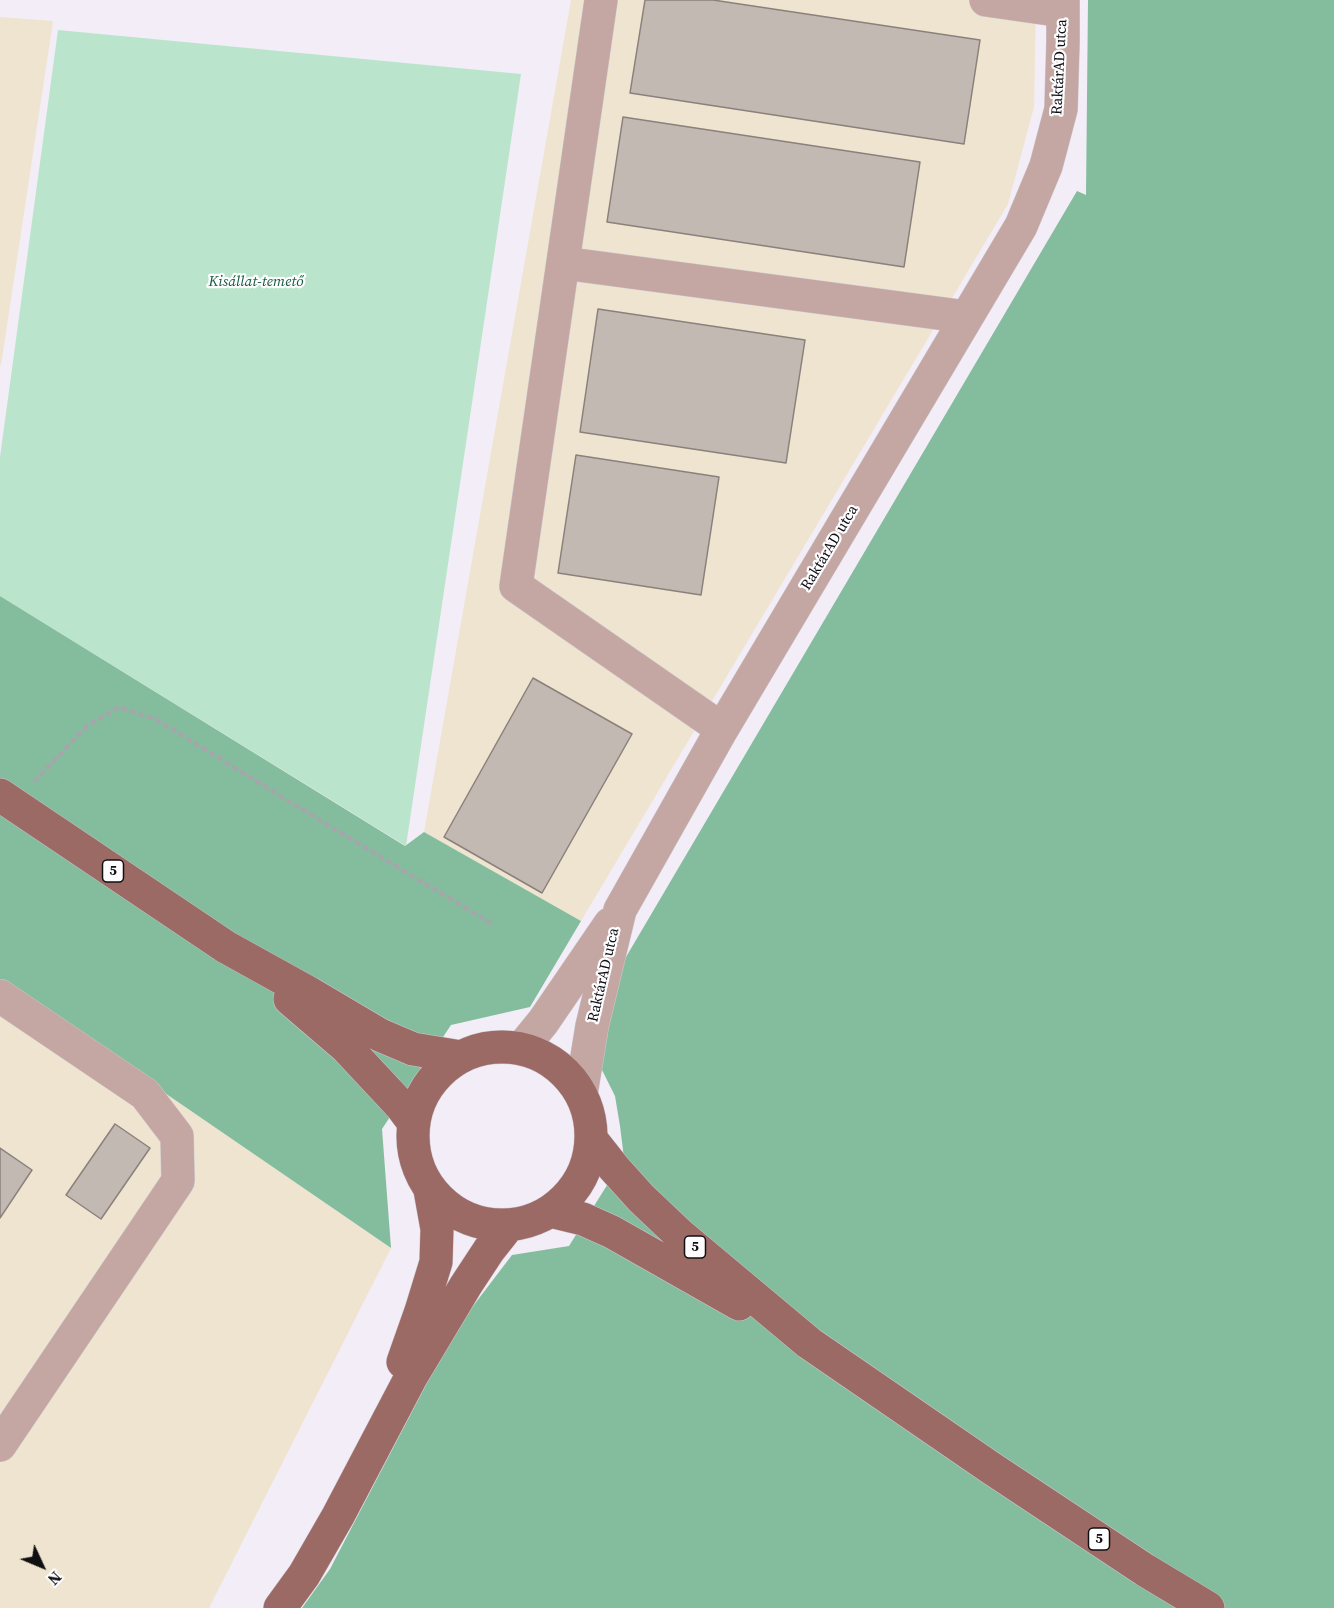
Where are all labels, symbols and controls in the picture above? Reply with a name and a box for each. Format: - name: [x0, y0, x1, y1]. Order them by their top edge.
- street label: RaktárAD utca: [1049, 19, 1071, 115]
- park label: Kisállat-temető: [209, 273, 303, 291]
- street label: RaktárAD utca: [798, 502, 862, 594]
- road number: 5: [102, 860, 124, 882]
- street label: RaktárAD utca: [584, 926, 624, 1024]
- road number: 5: [684, 1236, 706, 1258]
- road number: 5: [1088, 1528, 1110, 1550]
- north arrow: [12, 1536, 72, 1596]
- text: N: [43, 1567, 67, 1590]

